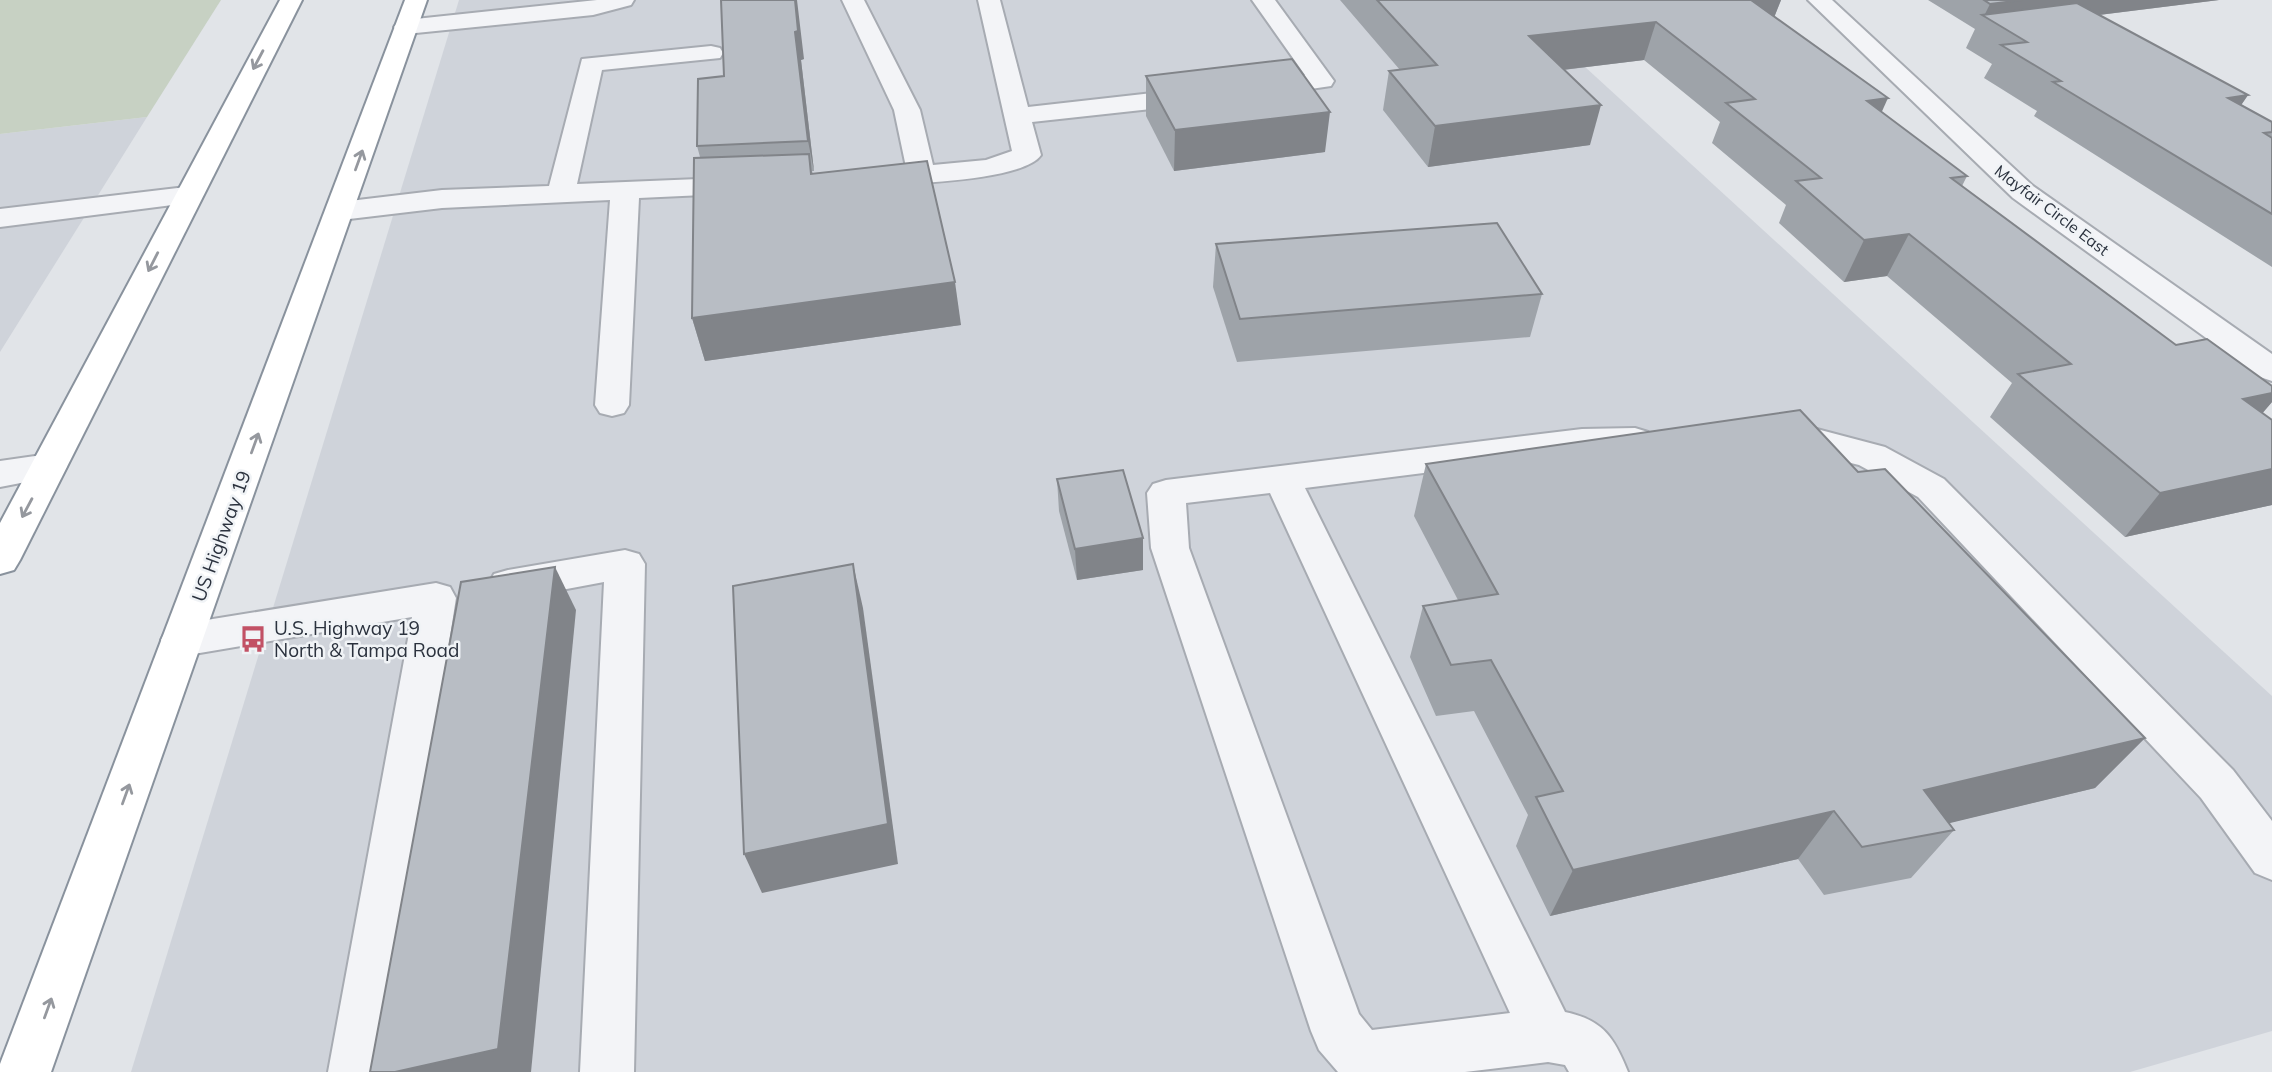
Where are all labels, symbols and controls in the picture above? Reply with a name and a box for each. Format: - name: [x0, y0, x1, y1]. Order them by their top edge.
- one-way arrow: [251, 49, 265, 70]
- one-way arrow: [354, 150, 366, 172]
- street label: Mayfair Circle East: [1991, 160, 2113, 260]
- one-way arrow: [145, 251, 159, 272]
- one-way arrow: [250, 432, 262, 454]
- street label: US Highway 19: [186, 467, 256, 605]
- one-way arrow: [20, 497, 34, 518]
- place label: U.S. Highway 19 North & Tampa Road: [274, 616, 459, 662]
- bus stop icon: U.S. Highway 19 North & Tampa Road: [238, 624, 268, 654]
- one-way arrow: [121, 784, 133, 806]
- one-way arrow: [42, 997, 55, 1019]

